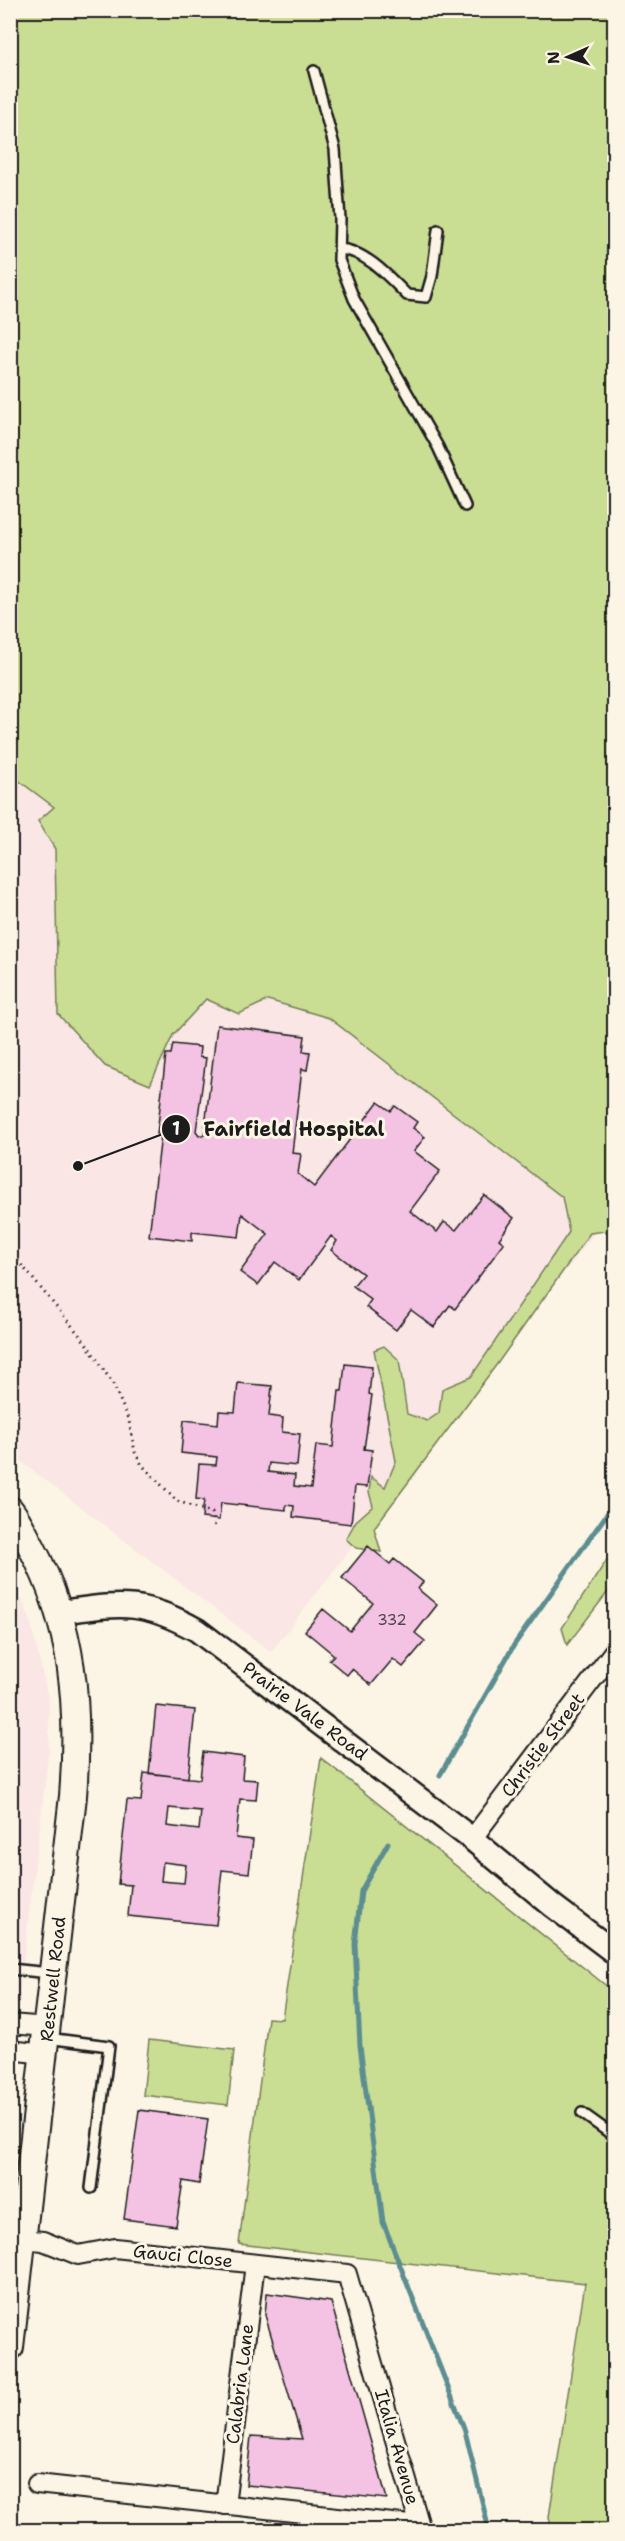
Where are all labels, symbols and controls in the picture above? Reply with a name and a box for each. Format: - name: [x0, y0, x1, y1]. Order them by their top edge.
- north arrow: [538, 27, 598, 87]
- text: N: [543, 51, 564, 65]
- callout: Fairfield Hospital: [161, 1110, 396, 1148]
- text: Fairfield Hospital: [203, 1116, 385, 1142]
- text: 1: [172, 1117, 180, 1141]
- house number: 332: [377, 1610, 407, 1630]
- street label: Prairie Vale Road: [238, 1656, 372, 1766]
- street label: Christie Street: [496, 1688, 590, 1802]
- street label: Restwell Road: [34, 1915, 72, 2043]
- street label: Gauci Close: [132, 2239, 234, 2273]
- street label: Calabria Lane: [221, 2323, 259, 2445]
- street label: Italia Avenue: [369, 2386, 425, 2508]

